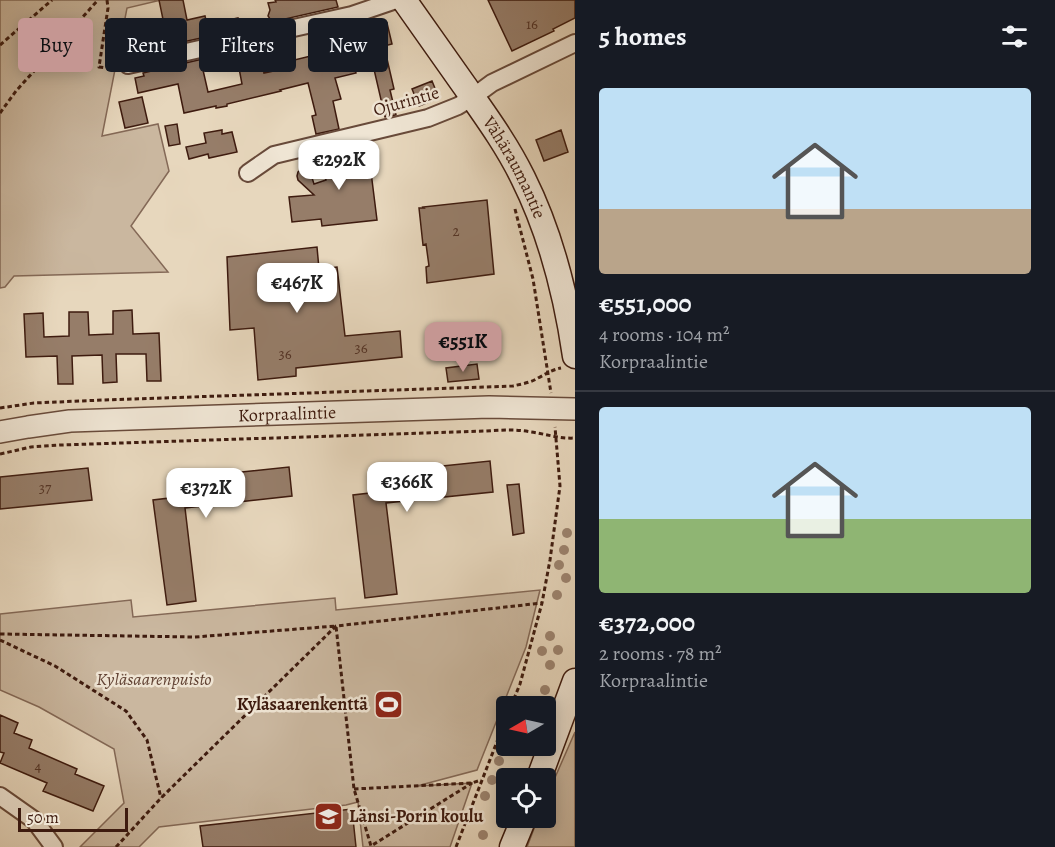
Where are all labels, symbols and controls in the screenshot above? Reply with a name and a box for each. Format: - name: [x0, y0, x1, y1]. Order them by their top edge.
- house number: 16: [526, 14, 538, 34]
- chip: Buy: [18, 18, 93, 72]
- chip: Rent: [105, 18, 187, 72]
- chip: Filters: [199, 18, 296, 72]
- chip: New: [308, 18, 388, 72]
- text: 5 homes: [599, 19, 687, 54]
- icon: filters: [998, 20, 1031, 53]
- street label: Ojurintie: [370, 80, 442, 122]
- street label: Vähäraumantie: [477, 111, 552, 222]
- icon: home: [761, 127, 869, 235]
- pin: €292K: [297, 140, 381, 191]
- text: €292K: [312, 146, 366, 173]
- house number: 2: [452, 221, 460, 241]
- pin: €467K: [255, 263, 339, 314]
- text: €467K: [271, 269, 323, 296]
- text: €551,000: [599, 286, 692, 321]
- text: 4 rooms · 104 m²: [599, 321, 730, 348]
- pin: €551K: [421, 322, 505, 373]
- text: €551K: [439, 328, 487, 355]
- house number: 36: [354, 338, 368, 358]
- house number: 36: [278, 344, 292, 364]
- text: Korpraalintie: [599, 348, 708, 375]
- street label: Korpraalintie: [238, 400, 336, 427]
- icon: home: [761, 446, 869, 554]
- pin: €366K: [365, 462, 449, 513]
- pin: €372K: [164, 468, 248, 519]
- text: €366K: [381, 468, 433, 495]
- text: €372K: [180, 474, 232, 501]
- house number: 37: [39, 478, 52, 498]
- text: €372,000: [599, 605, 695, 640]
- text: 2 rooms · 78 m²: [599, 640, 722, 667]
- park label: Kyläsaarenpuisto: [96, 667, 212, 691]
- text: Korpraalintie: [599, 667, 708, 694]
- sports icon: Kyläsaarenkenttä: [373, 688, 405, 720]
- place label: Kyläsaarenkenttä: [237, 692, 368, 716]
- north arrow: [496, 696, 556, 756]
- map controls: [496, 696, 556, 828]
- house number: 4: [35, 756, 42, 776]
- button: locate: [496, 768, 556, 828]
- school or university icon: Länsi-Porin koulu: [312, 800, 344, 832]
- place label: Länsi-Porin koulu: [349, 804, 484, 828]
- scale bar: [18, 805, 128, 832]
- text: 50 m: [27, 807, 59, 829]

